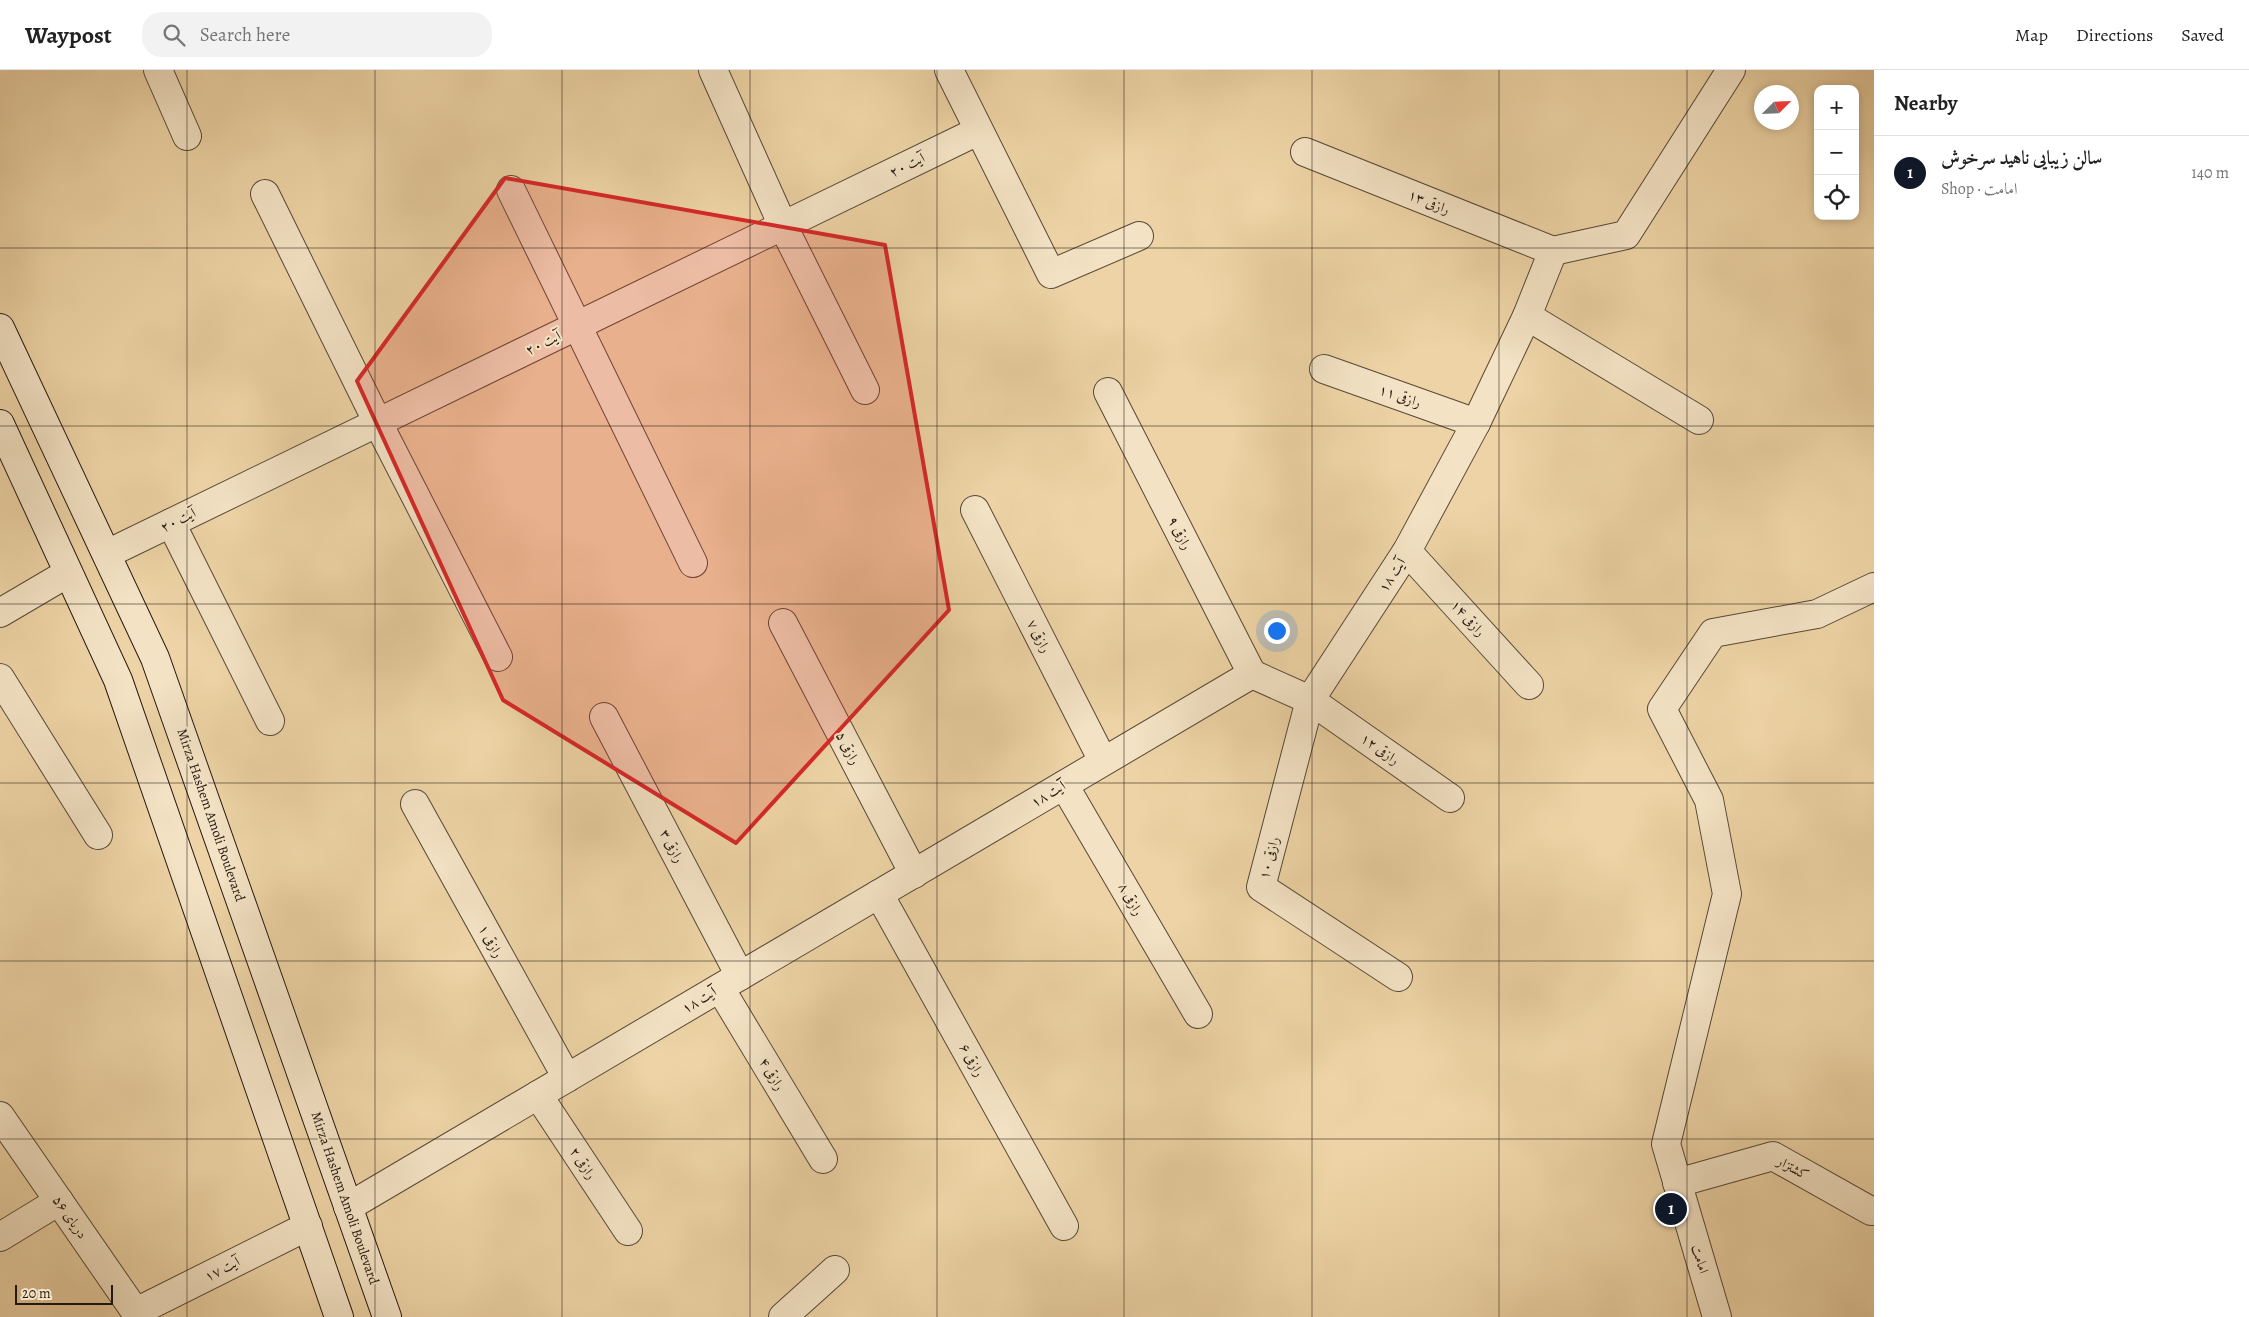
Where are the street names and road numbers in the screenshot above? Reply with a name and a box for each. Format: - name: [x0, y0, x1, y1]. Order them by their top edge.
- street label: آیت ۲۰: [886, 147, 930, 182]
- street label: رازقی ۱۳: [1405, 185, 1453, 219]
- street label: آیت ۲۰: [522, 325, 566, 360]
- street label: رازقی ۱۱: [1376, 380, 1424, 412]
- street label: آیت ۲۰: [157, 502, 201, 537]
- street label: رازقی ۹: [1164, 513, 1196, 553]
- street label: آیت ۱۸: [1374, 553, 1411, 596]
- street label: رازقی ۱۴: [1446, 596, 1490, 640]
- street label: رازقی ۷: [1023, 616, 1055, 656]
- street label: Mirza Hashem Amoli Boulevard: [172, 726, 250, 904]
- street label: رازقی ۵: [831, 728, 865, 768]
- street label: رازقی ۱۲: [1357, 729, 1403, 769]
- street label: آیت ۱۸: [1027, 775, 1070, 812]
- street label: رازقی ۳: [655, 826, 689, 866]
- street label: رازقی ۱۰: [1254, 835, 1284, 881]
- street label: رازقی ۸: [1114, 879, 1148, 919]
- street label: رازقی ۱: [474, 921, 508, 961]
- street label: آیت ۱۸: [678, 981, 721, 1018]
- street label: رازقی ۶: [955, 1040, 989, 1080]
- street label: رازقی ۴: [755, 1054, 789, 1094]
- street label: Mirza Hashem Amoli Boulevard: [306, 1109, 384, 1287]
- street label: رازقی ۲: [565, 1143, 601, 1183]
- street label: کشتزار: [1772, 1151, 1812, 1184]
- street label: دریای ۵۶: [48, 1191, 92, 1243]
- street label: امامت: [1687, 1242, 1713, 1276]
- street label: آیت ۱۷: [201, 1251, 245, 1286]

